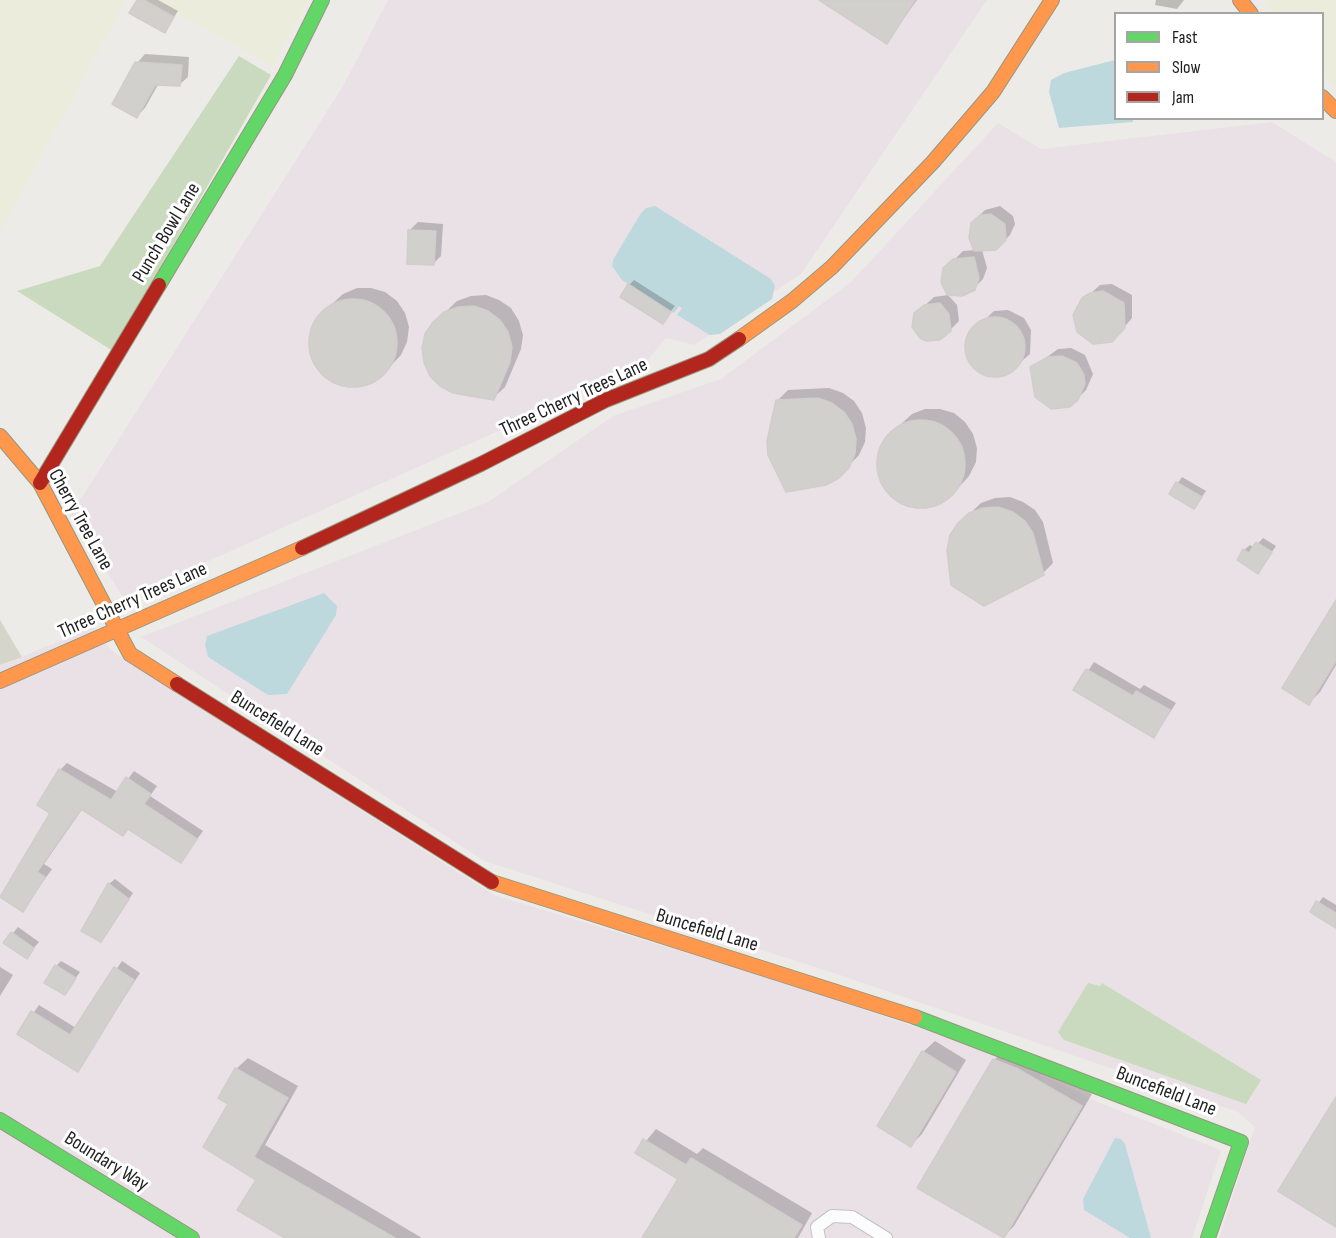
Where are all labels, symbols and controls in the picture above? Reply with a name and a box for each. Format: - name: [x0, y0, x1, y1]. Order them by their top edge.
- legend: [1114, 12, 1324, 120]
- text: Fast: [1172, 27, 1197, 48]
- text: Slow: [1172, 57, 1201, 78]
- text: Jam: [1172, 87, 1194, 108]
- street label: Punch Bowl Lane: [128, 179, 206, 287]
- street label: Three Cherry Trees Lane: [496, 353, 652, 443]
- street label: Cherry Tree Lane: [42, 465, 118, 575]
- street label: Three Cherry Trees Lane: [55, 557, 211, 645]
- street label: Buncefield Lane: [226, 686, 328, 762]
- street label: Buncefield Lane: [653, 904, 761, 958]
- street label: Buncefield Lane: [1112, 1062, 1220, 1122]
- street label: Boundary Way: [59, 1127, 153, 1197]

